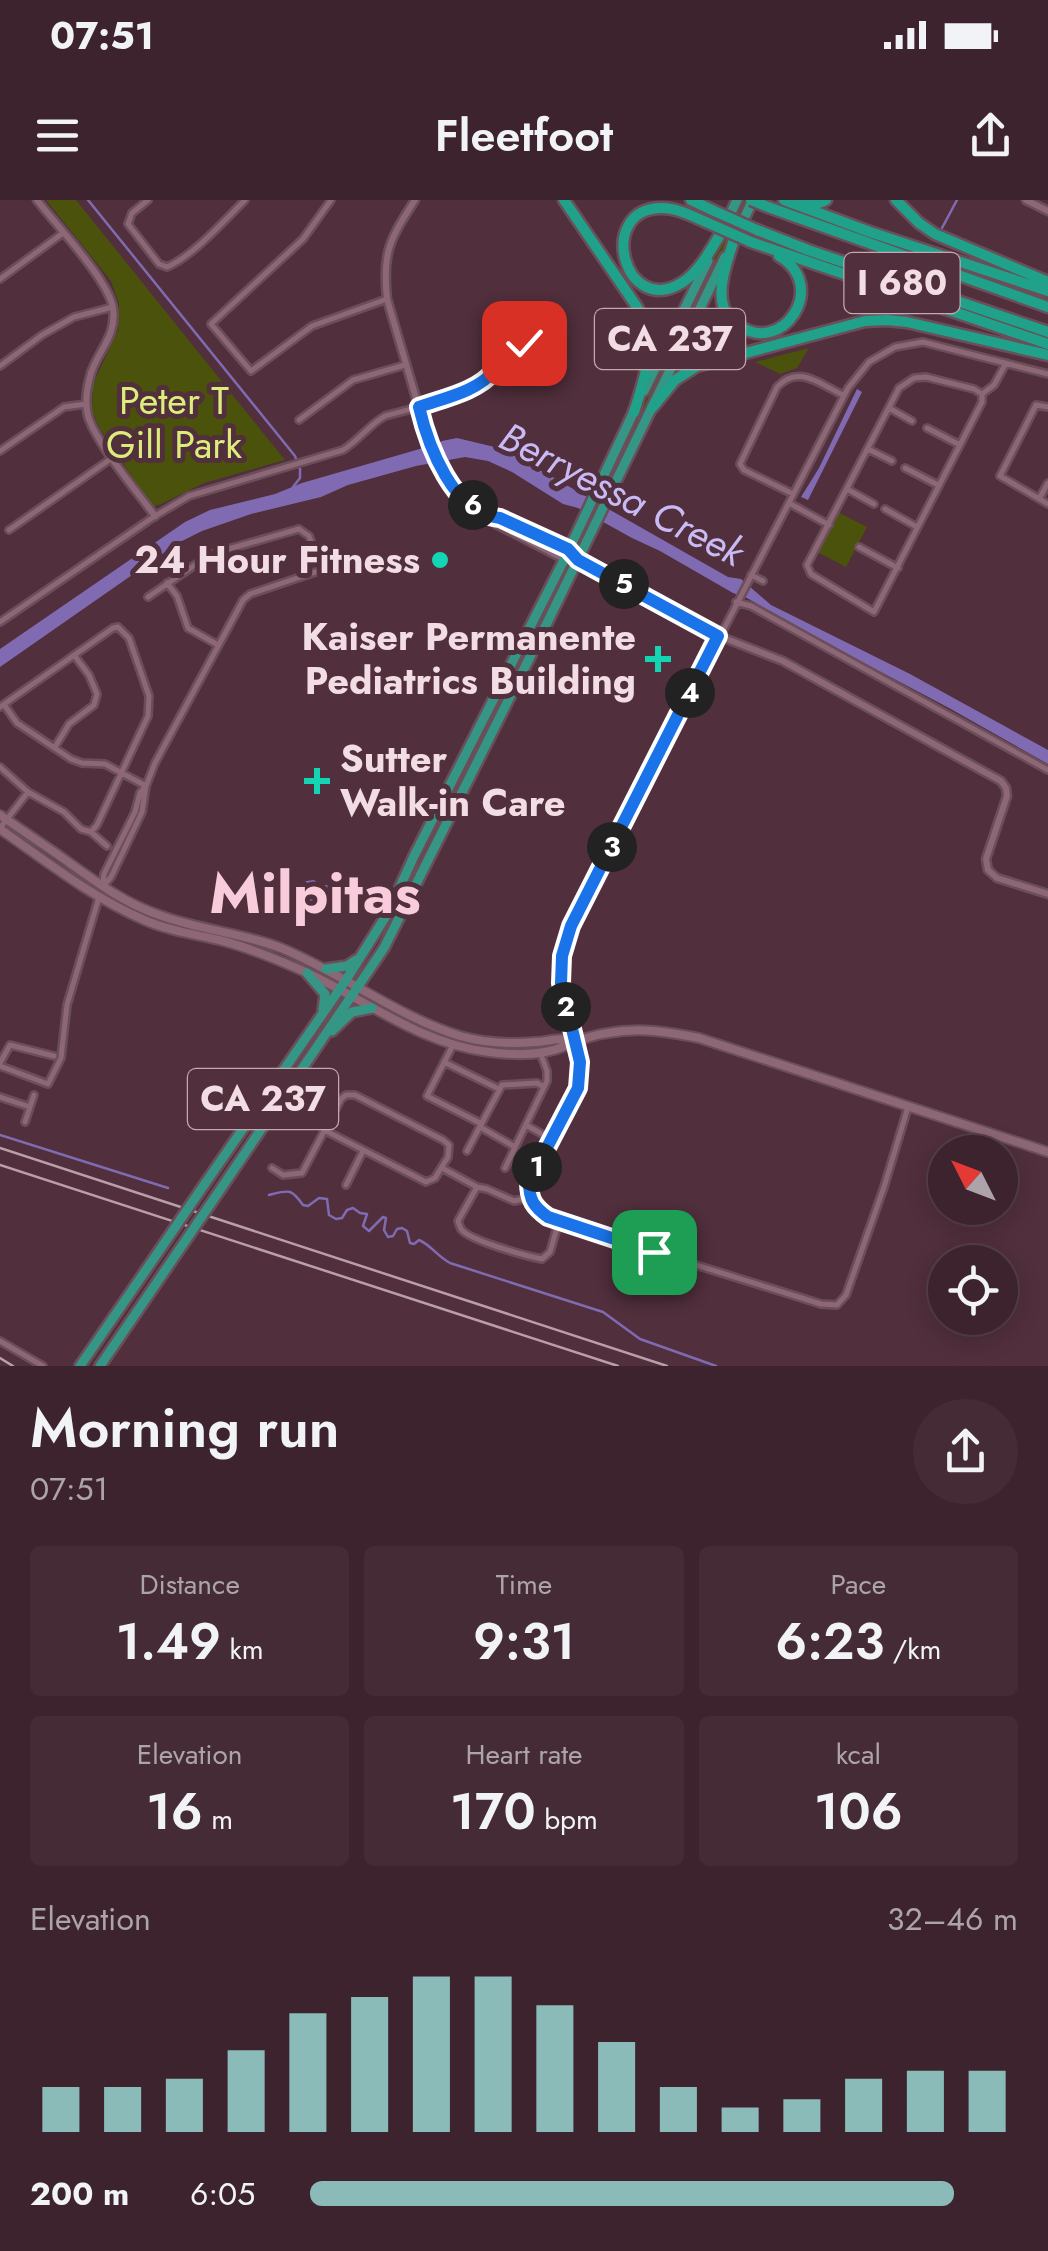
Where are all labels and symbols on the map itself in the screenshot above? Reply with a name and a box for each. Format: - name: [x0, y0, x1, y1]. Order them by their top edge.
- road number: I 680: [844, 253, 960, 313]
- pin: [482, 301, 567, 386]
- road number: CA 237: [595, 309, 745, 369]
- park label: Peter T Gill Park: [106, 373, 242, 472]
- water label: Berryessa Creek: [490, 407, 756, 582]
- pin: 6: [448, 480, 498, 530]
- place label: 24 Hour Fitness: [134, 532, 420, 587]
- marker: 24 Hour Fitness: [429, 549, 451, 571]
- pin: 5: [599, 559, 649, 609]
- place label: Kaiser Permanente Pediatrics Building: [301, 609, 636, 708]
- marker: Kaiser Permanente Pediatrics Building: [645, 646, 671, 672]
- pin: 4: [665, 668, 715, 718]
- place label: Sutter Walk-in Care: [340, 731, 565, 830]
- marker: Sutter Walk-in Care: [304, 768, 330, 794]
- pin: 3: [587, 822, 637, 872]
- district label: Milpitas: [209, 851, 421, 935]
- pin: 2: [541, 982, 591, 1032]
- road number: CA 237: [188, 1069, 338, 1129]
- north arrow: [928, 1135, 1018, 1225]
- pin: 1: [512, 1142, 562, 1192]
- pin: [612, 1210, 697, 1295]

